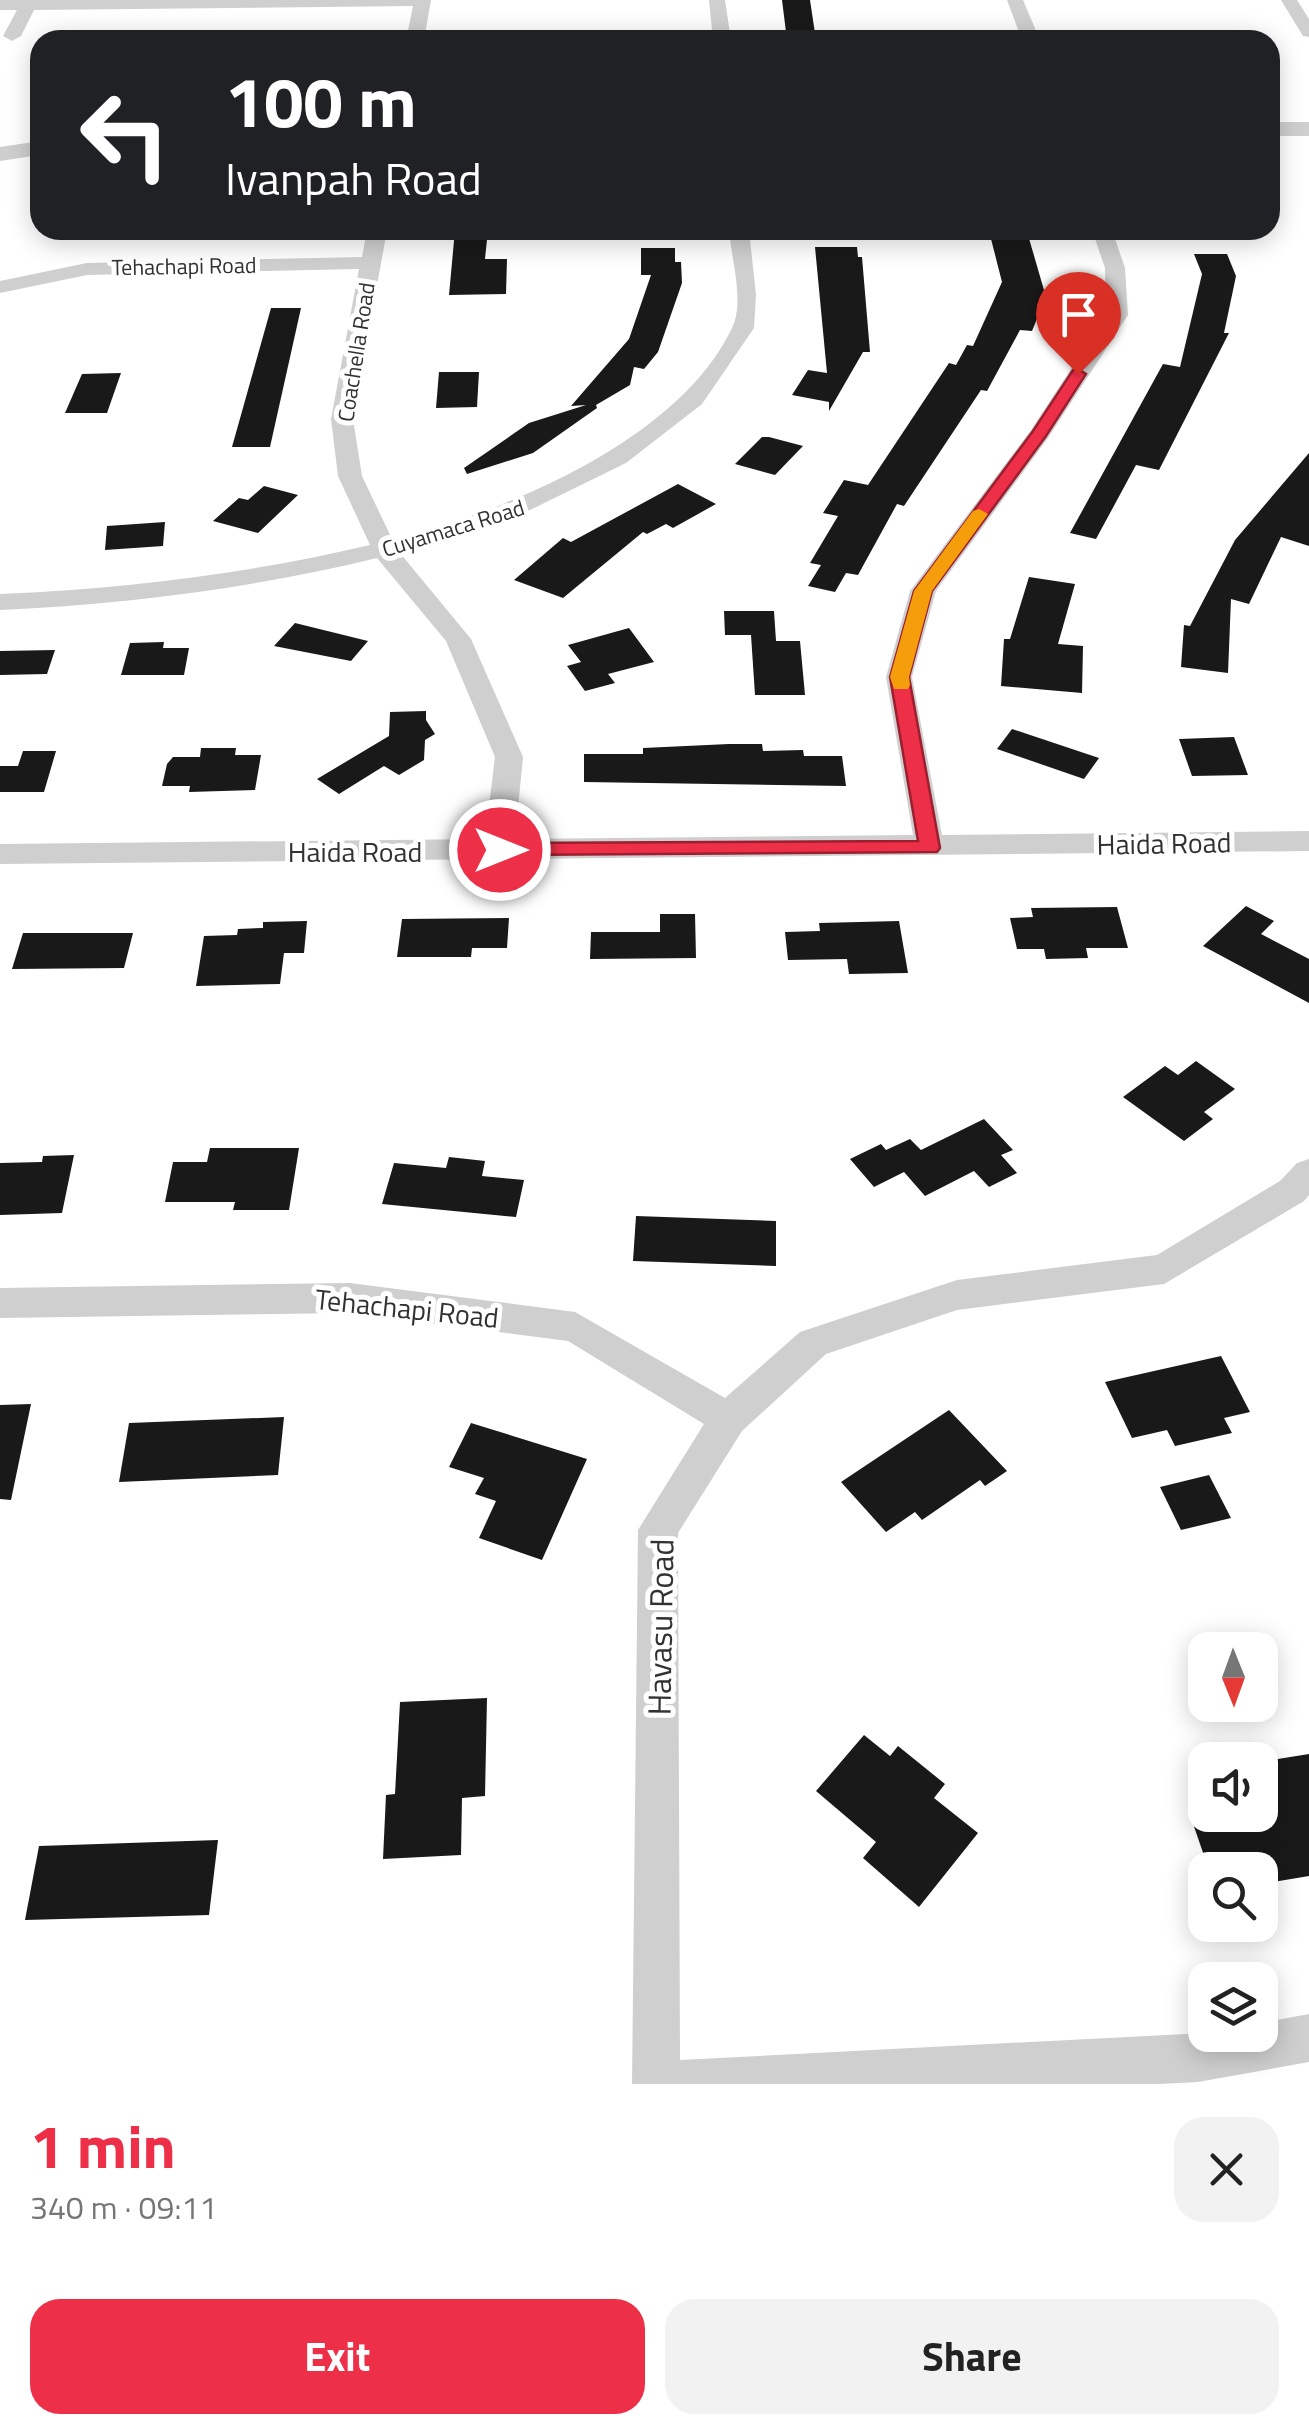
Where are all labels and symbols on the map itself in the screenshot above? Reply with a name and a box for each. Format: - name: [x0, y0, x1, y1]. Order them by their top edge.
- street label: Tehachapi Road: [111, 248, 257, 284]
- pin: [1036, 272, 1121, 375]
- street label: Coachella Road: [328, 280, 384, 424]
- street label: Cuyamaca Road: [378, 490, 528, 566]
- position arrow: [448, 798, 552, 902]
- street label: Haida Road: [1096, 820, 1232, 866]
- street label: Haida Road: [288, 830, 422, 873]
- street label: Tehachapi Road: [313, 1277, 501, 1339]
- street label: Havasu Road: [634, 1538, 686, 1716]
- north arrow: [1188, 1632, 1278, 1722]

